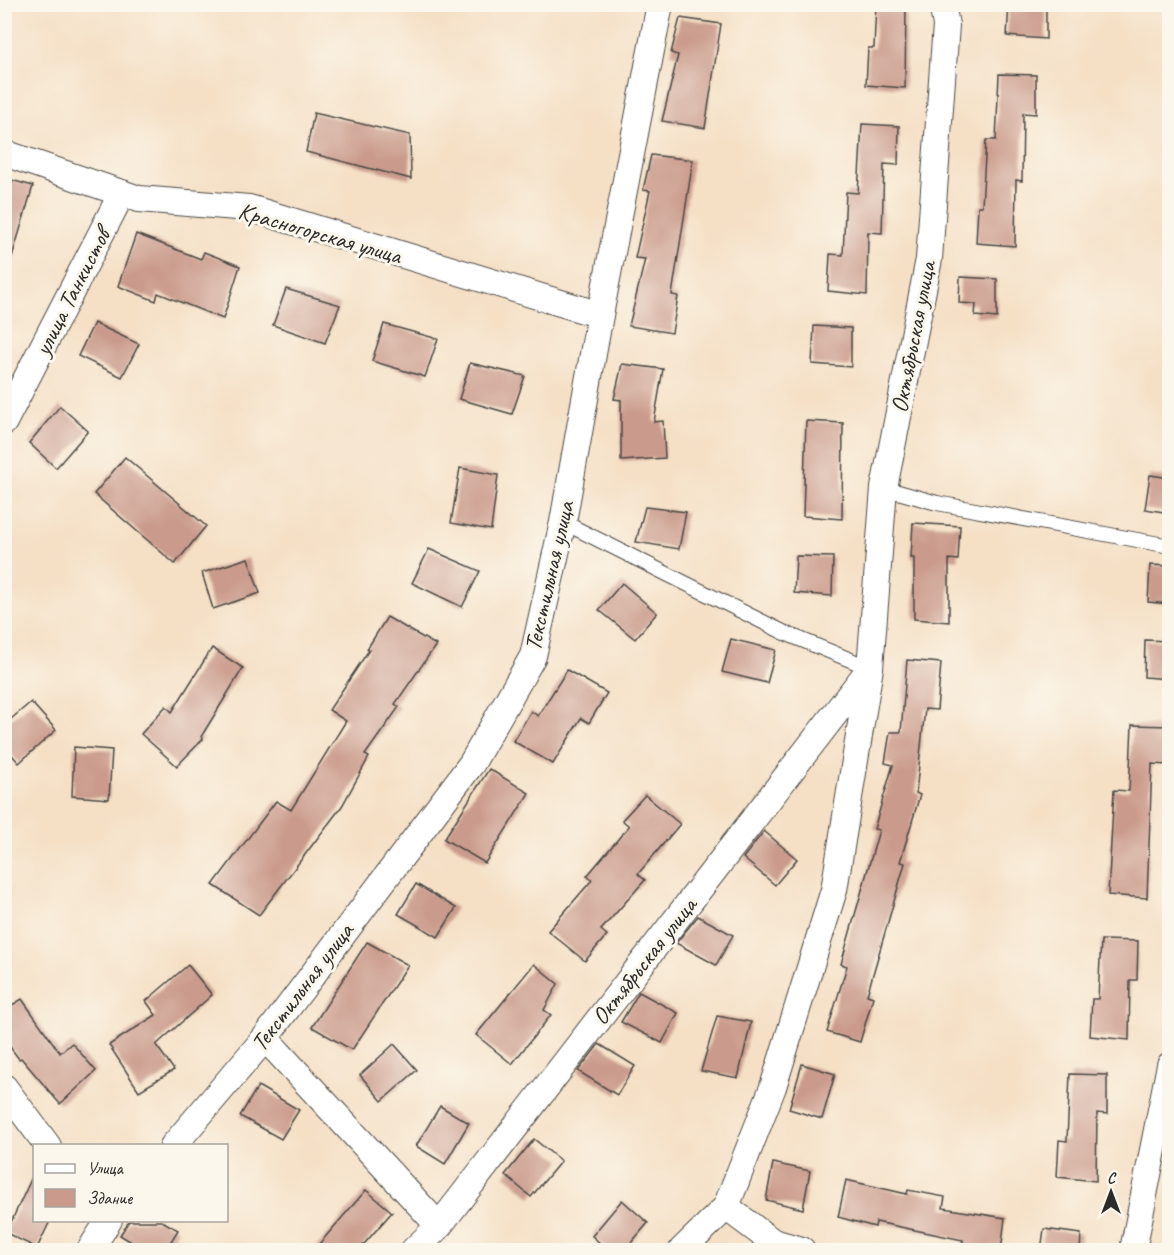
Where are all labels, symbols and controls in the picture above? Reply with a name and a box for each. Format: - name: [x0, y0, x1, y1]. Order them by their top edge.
- street label: Красногорская улица: [235, 195, 406, 271]
- street label: улица Танкистов: [26, 218, 119, 362]
- street label: Октябрьская улица: [884, 257, 943, 415]
- street label: Текстильная улица: [517, 497, 581, 654]
- street label: Октябрьская улица: [585, 890, 704, 1031]
- street label: Текстильная улица: [244, 916, 361, 1057]
- legend: [33, 1144, 228, 1222]
- text: Улица: [87, 1157, 124, 1179]
- north arrow: [1081, 1162, 1141, 1222]
- text: С: [1107, 1168, 1117, 1188]
- text: Здание: [87, 1187, 133, 1209]

